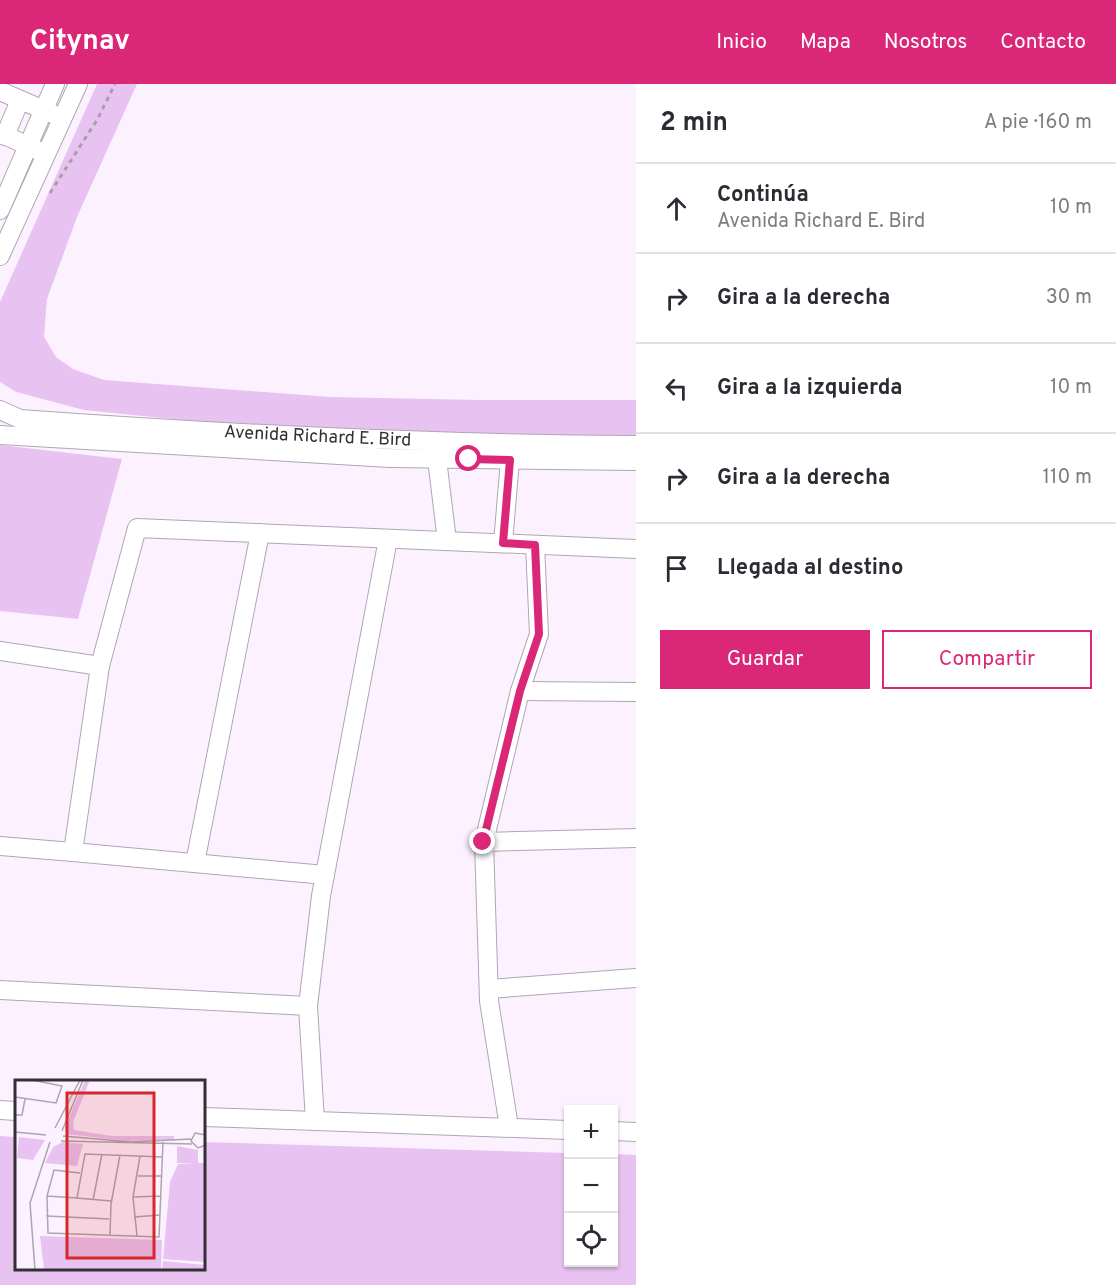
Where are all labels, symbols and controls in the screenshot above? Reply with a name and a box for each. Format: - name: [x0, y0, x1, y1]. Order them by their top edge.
- text: Citynav: [30, 24, 130, 60]
- text: Inicio: [716, 29, 767, 56]
- text: Mapa: [800, 29, 851, 56]
- text: Nosotros: [884, 29, 967, 56]
- text: Contacto: [1000, 29, 1086, 56]
- text: 2 min: [660, 107, 728, 140]
- text: A pie · 160 m: [984, 110, 1092, 136]
- text: Continúa: [717, 182, 809, 209]
- icon: ahead: [660, 192, 693, 225]
- text: 10 m: [1050, 195, 1092, 221]
- text: Avenida Richard E. Bird: [717, 209, 925, 235]
- icon: right: [660, 282, 693, 315]
- text: Gira a la derecha: [717, 285, 890, 312]
- text: 30 m: [1046, 285, 1092, 311]
- icon: left: [660, 372, 693, 405]
- text: Gira a la izquierda: [717, 375, 903, 402]
- text: 10 m: [1050, 375, 1092, 401]
- street label: Avenida Richard E. Bird: [223, 421, 412, 452]
- route start: [455, 445, 481, 471]
- icon: right: [660, 462, 693, 495]
- text: Gira a la derecha: [717, 465, 890, 492]
- text: 110 m: [1043, 465, 1092, 491]
- icon: arrive: [660, 552, 693, 585]
- text: Llegada al destino: [717, 555, 903, 582]
- button: Guardar: [660, 630, 870, 689]
- button: Compartir: [882, 630, 1092, 689]
- route end: [469, 828, 495, 854]
- inset map: [15, 1080, 206, 1270]
- map controls: [564, 1105, 618, 1267]
- button: +: [564, 1105, 618, 1159]
- button: −: [564, 1159, 618, 1213]
- button: locate: [564, 1213, 618, 1267]

